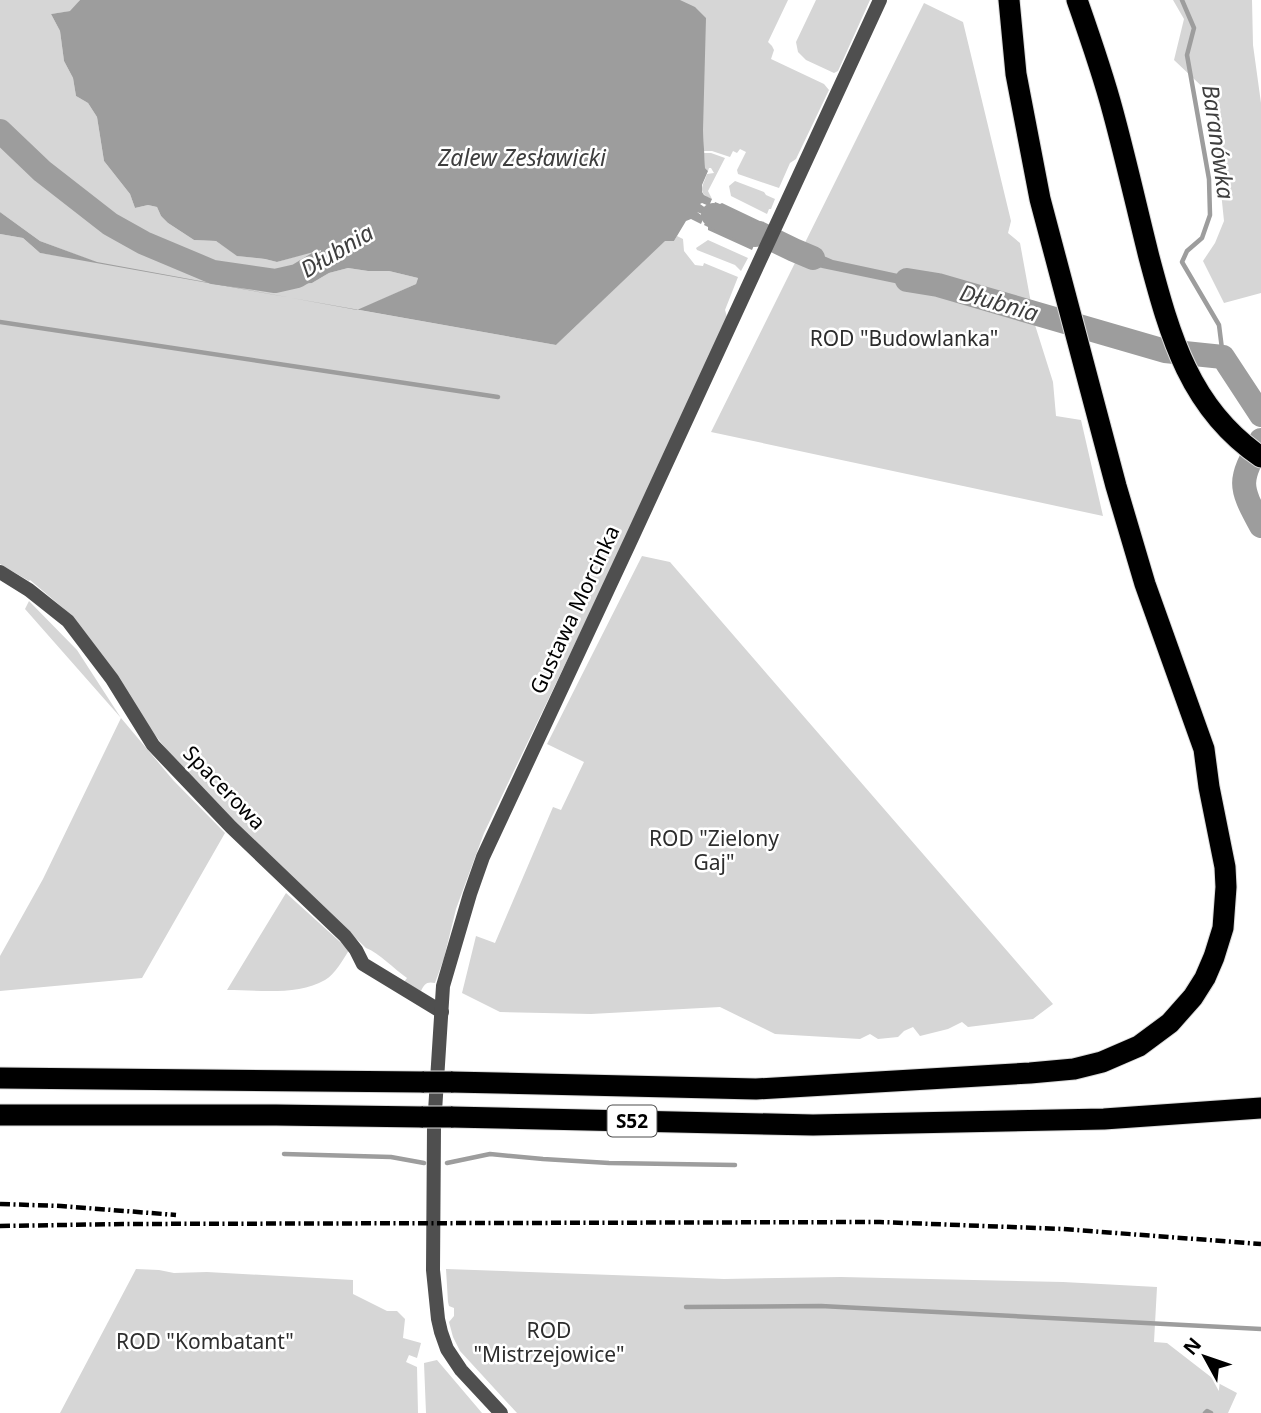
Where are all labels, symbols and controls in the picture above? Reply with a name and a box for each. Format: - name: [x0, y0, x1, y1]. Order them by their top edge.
- water label: Baranówka: [1195, 82, 1243, 201]
- water label: Zalew Zesławicki: [437, 141, 607, 173]
- water label: Dłubnia: [294, 216, 379, 285]
- water label: Dłubnia: [956, 276, 1042, 328]
- park label: ROD "Budowlanka": [810, 324, 998, 352]
- street label: Gustawa Morcinka: [523, 521, 625, 698]
- street label: Spacerowa: [177, 739, 272, 836]
- park label: ROD "Zielony Gaj": [649, 824, 779, 876]
- road number: S52: [608, 1106, 656, 1136]
- park label: ROD "Mistrzejowice": [474, 1316, 624, 1368]
- north arrow: [1170, 1322, 1240, 1392]
- park label: ROD "Kombatant": [116, 1327, 294, 1355]
- text: N: [1177, 1332, 1207, 1360]

